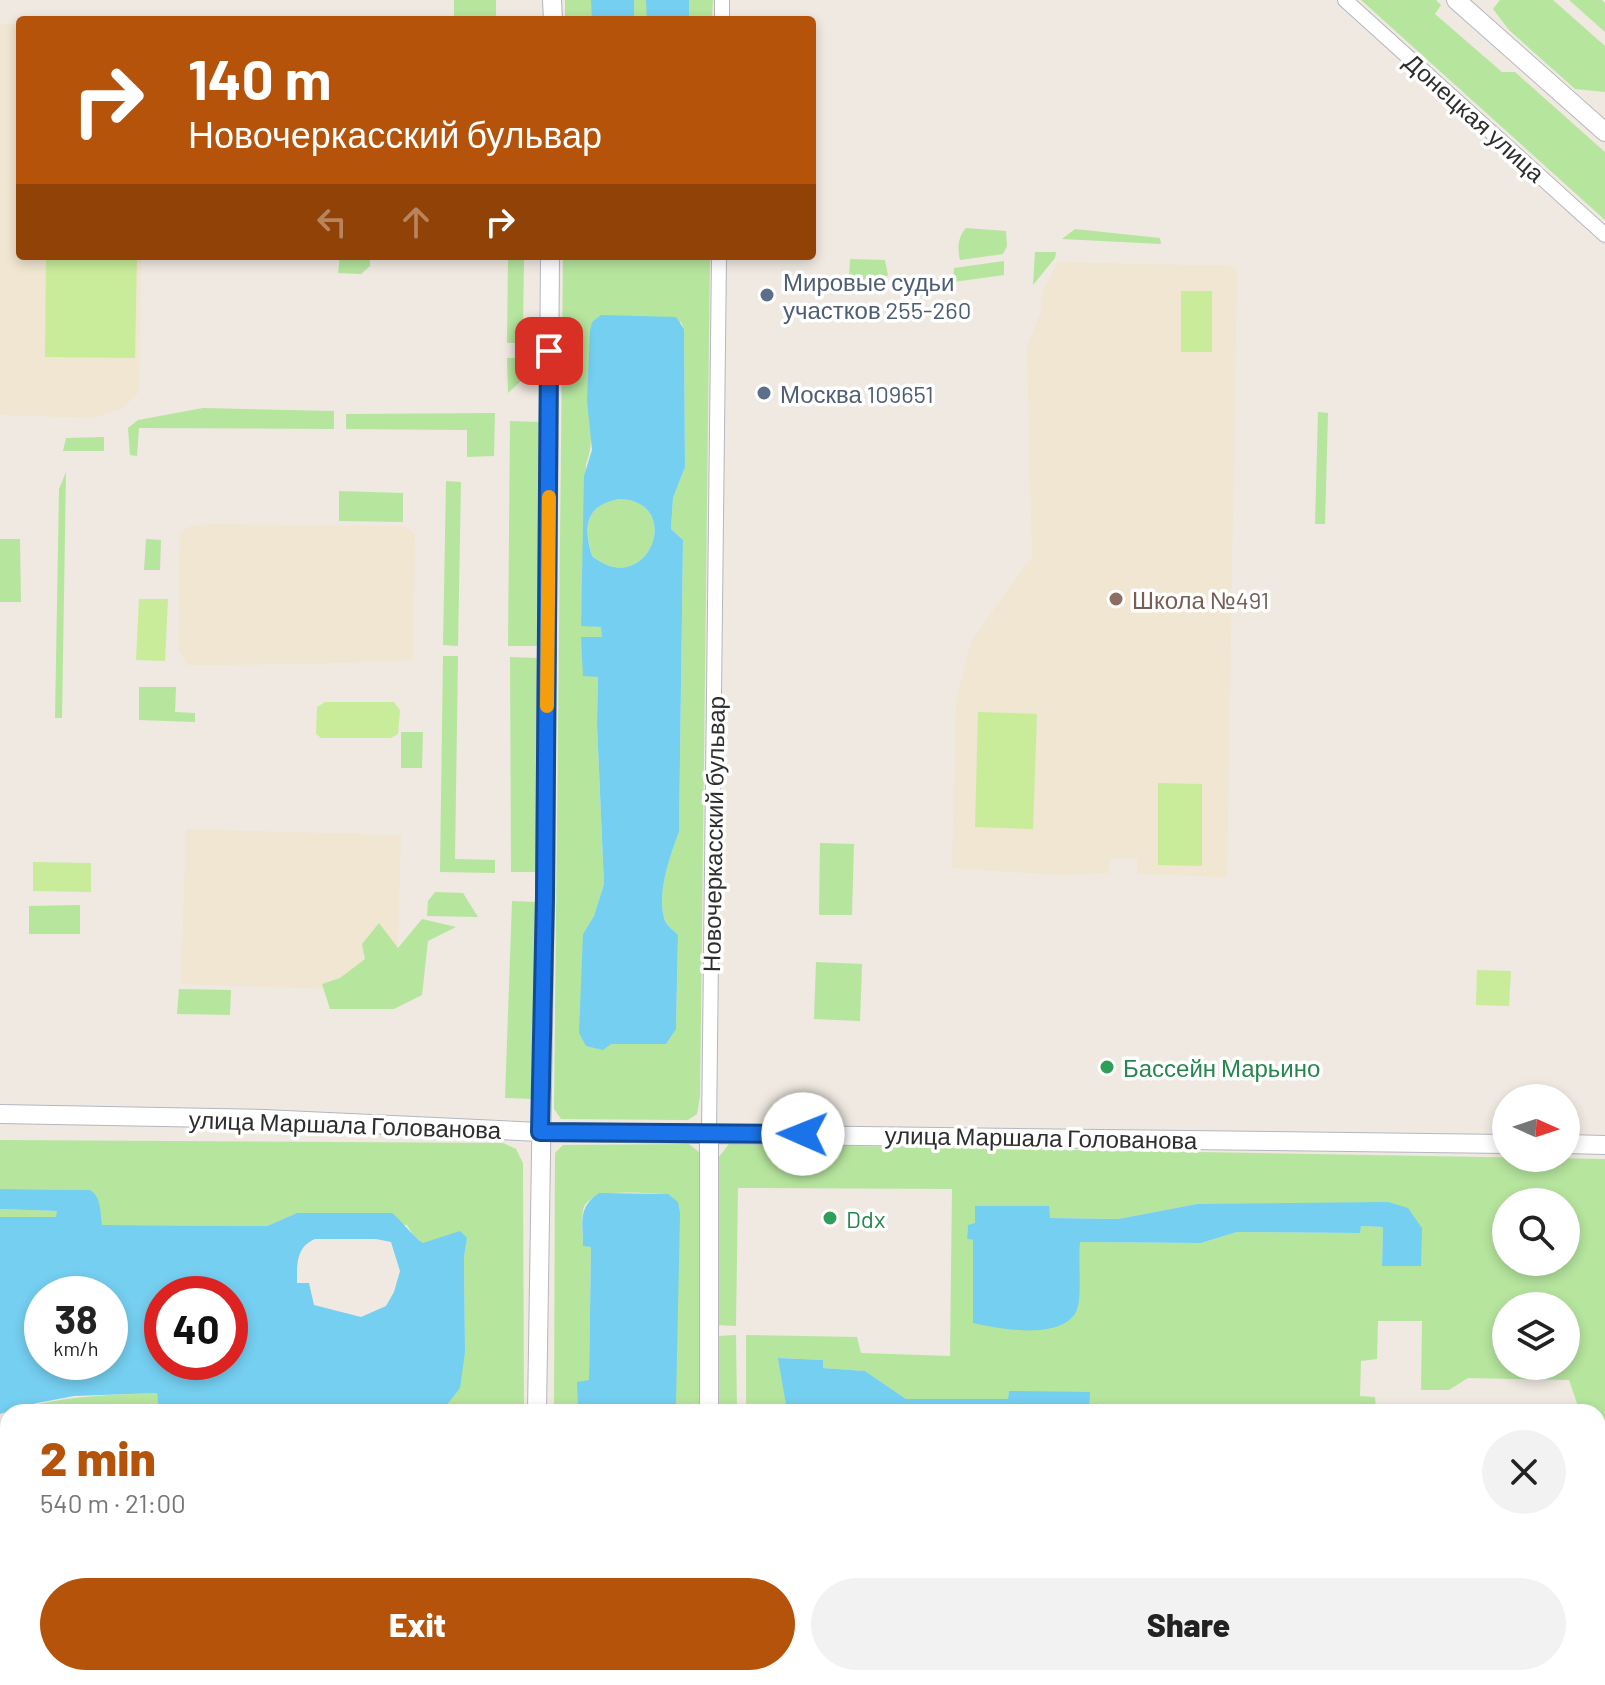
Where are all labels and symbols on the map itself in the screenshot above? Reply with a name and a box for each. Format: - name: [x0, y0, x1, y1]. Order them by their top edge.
- street label: Донецкая улица: [1399, 47, 1551, 188]
- place label: Мировые судьи участков 255-260: [783, 267, 971, 324]
- marker: Мировые судьи участков 255-260: [758, 286, 776, 304]
- pin: [515, 317, 583, 385]
- place label: Москва 109651: [780, 379, 934, 408]
- marker: Москва 109651: [755, 384, 773, 402]
- place label: Школа №491: [1132, 585, 1269, 614]
- marker: Школа №491: [1107, 590, 1125, 608]
- street label: Новочеркасский бульвар: [696, 696, 730, 972]
- place label: Бассейн Марьино: [1123, 1053, 1320, 1082]
- marker: Бассейн Марьино: [1098, 1058, 1116, 1076]
- north arrow: [1492, 1084, 1580, 1172]
- position arrow: [761, 1092, 845, 1176]
- street label: улица Маршала Голованова: [188, 1104, 502, 1144]
- street label: улица Маршала Голованова: [884, 1120, 1198, 1154]
- place label: Ddx: [846, 1204, 885, 1233]
- marker: Ddx: [821, 1209, 839, 1227]
- speed limit sign: 40: [144, 1276, 248, 1380]

